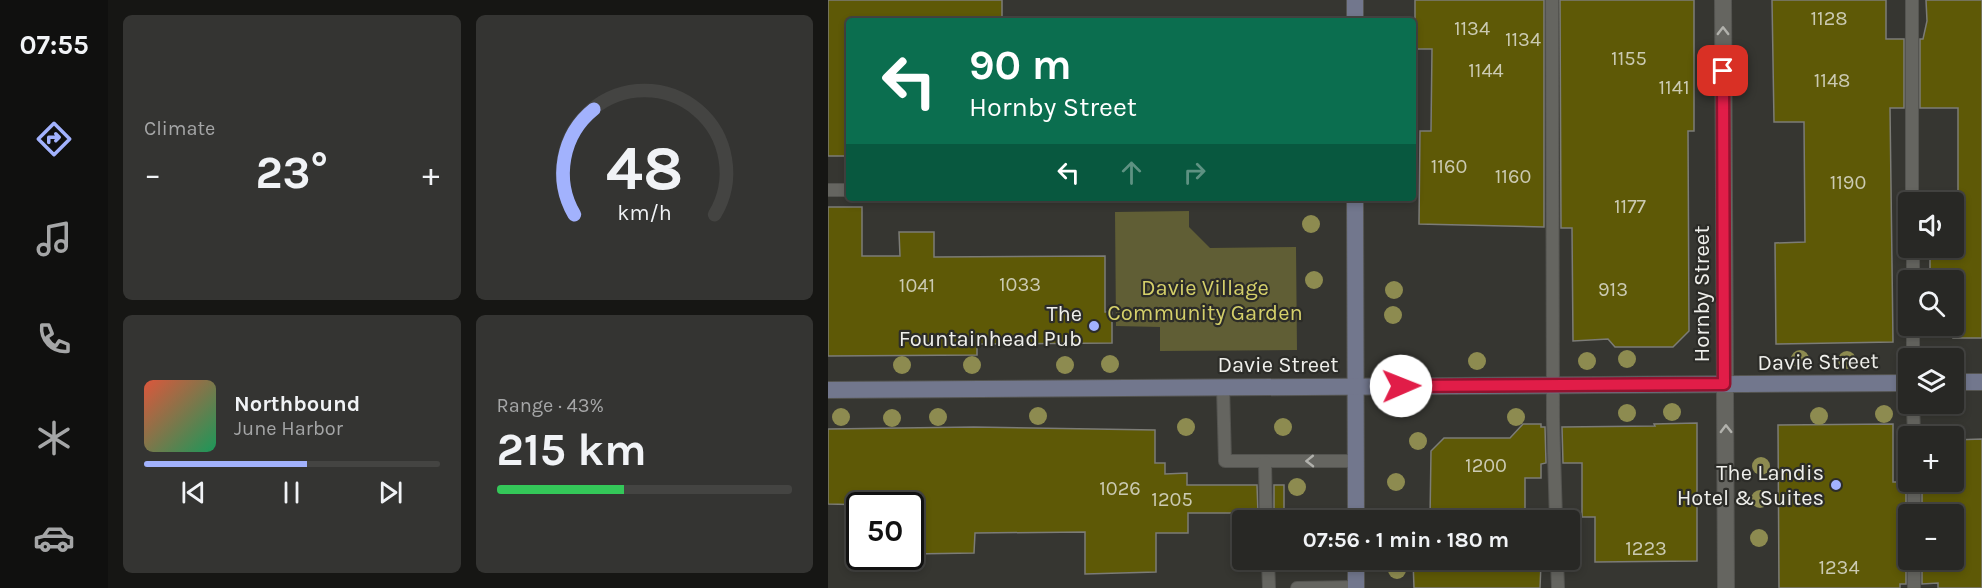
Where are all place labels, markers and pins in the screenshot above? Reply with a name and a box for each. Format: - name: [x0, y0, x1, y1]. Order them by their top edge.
- pin: [1697, 45, 1748, 96]
- place label: The Fountainhead Pub: [899, 301, 1082, 352]
- marker: The Fountainhead Pub: [1087, 319, 1101, 333]
- place label: The Landis Hotel & Suites: [1677, 460, 1824, 511]
- marker: The Landis Hotel & Suites: [1829, 478, 1843, 492]

